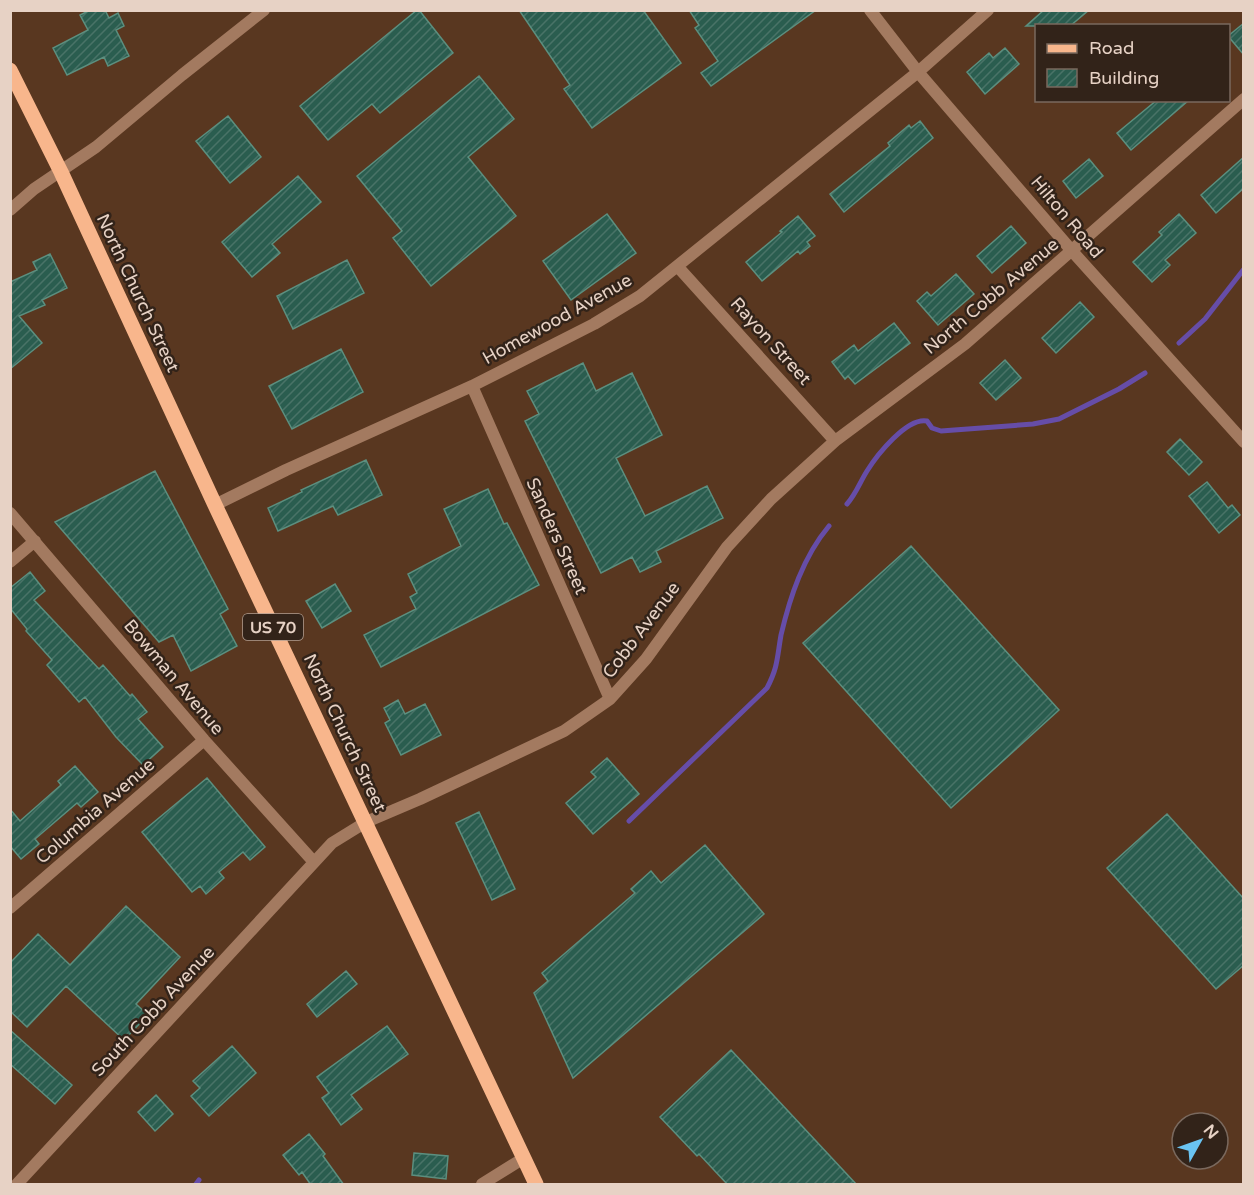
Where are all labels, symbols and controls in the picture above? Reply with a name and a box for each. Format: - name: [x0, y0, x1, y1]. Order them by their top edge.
- legend: [1035, 24, 1230, 102]
- text: Road: [1089, 37, 1134, 59]
- text: Building: [1089, 67, 1159, 89]
- street label: Hilton Road: [1026, 171, 1108, 263]
- street label: North Church Street: [92, 210, 184, 376]
- street label: North Cobb Avenue: [919, 233, 1063, 359]
- street label: Homewood Avenue: [478, 269, 636, 369]
- street label: Rayon Street: [726, 293, 816, 389]
- street label: Sanders Street: [521, 474, 593, 598]
- street label: Cobb Avenue: [598, 577, 684, 683]
- road number: US 70: [243, 614, 303, 640]
- street label: Bowman Avenue: [119, 615, 229, 739]
- street label: North Church Street: [299, 650, 391, 816]
- street label: Columbia Avenue: [31, 753, 159, 869]
- street label: South Cobb Avenue: [87, 941, 219, 1081]
- north arrow: [1170, 1111, 1230, 1171]
- text: N: [1199, 1121, 1223, 1143]

